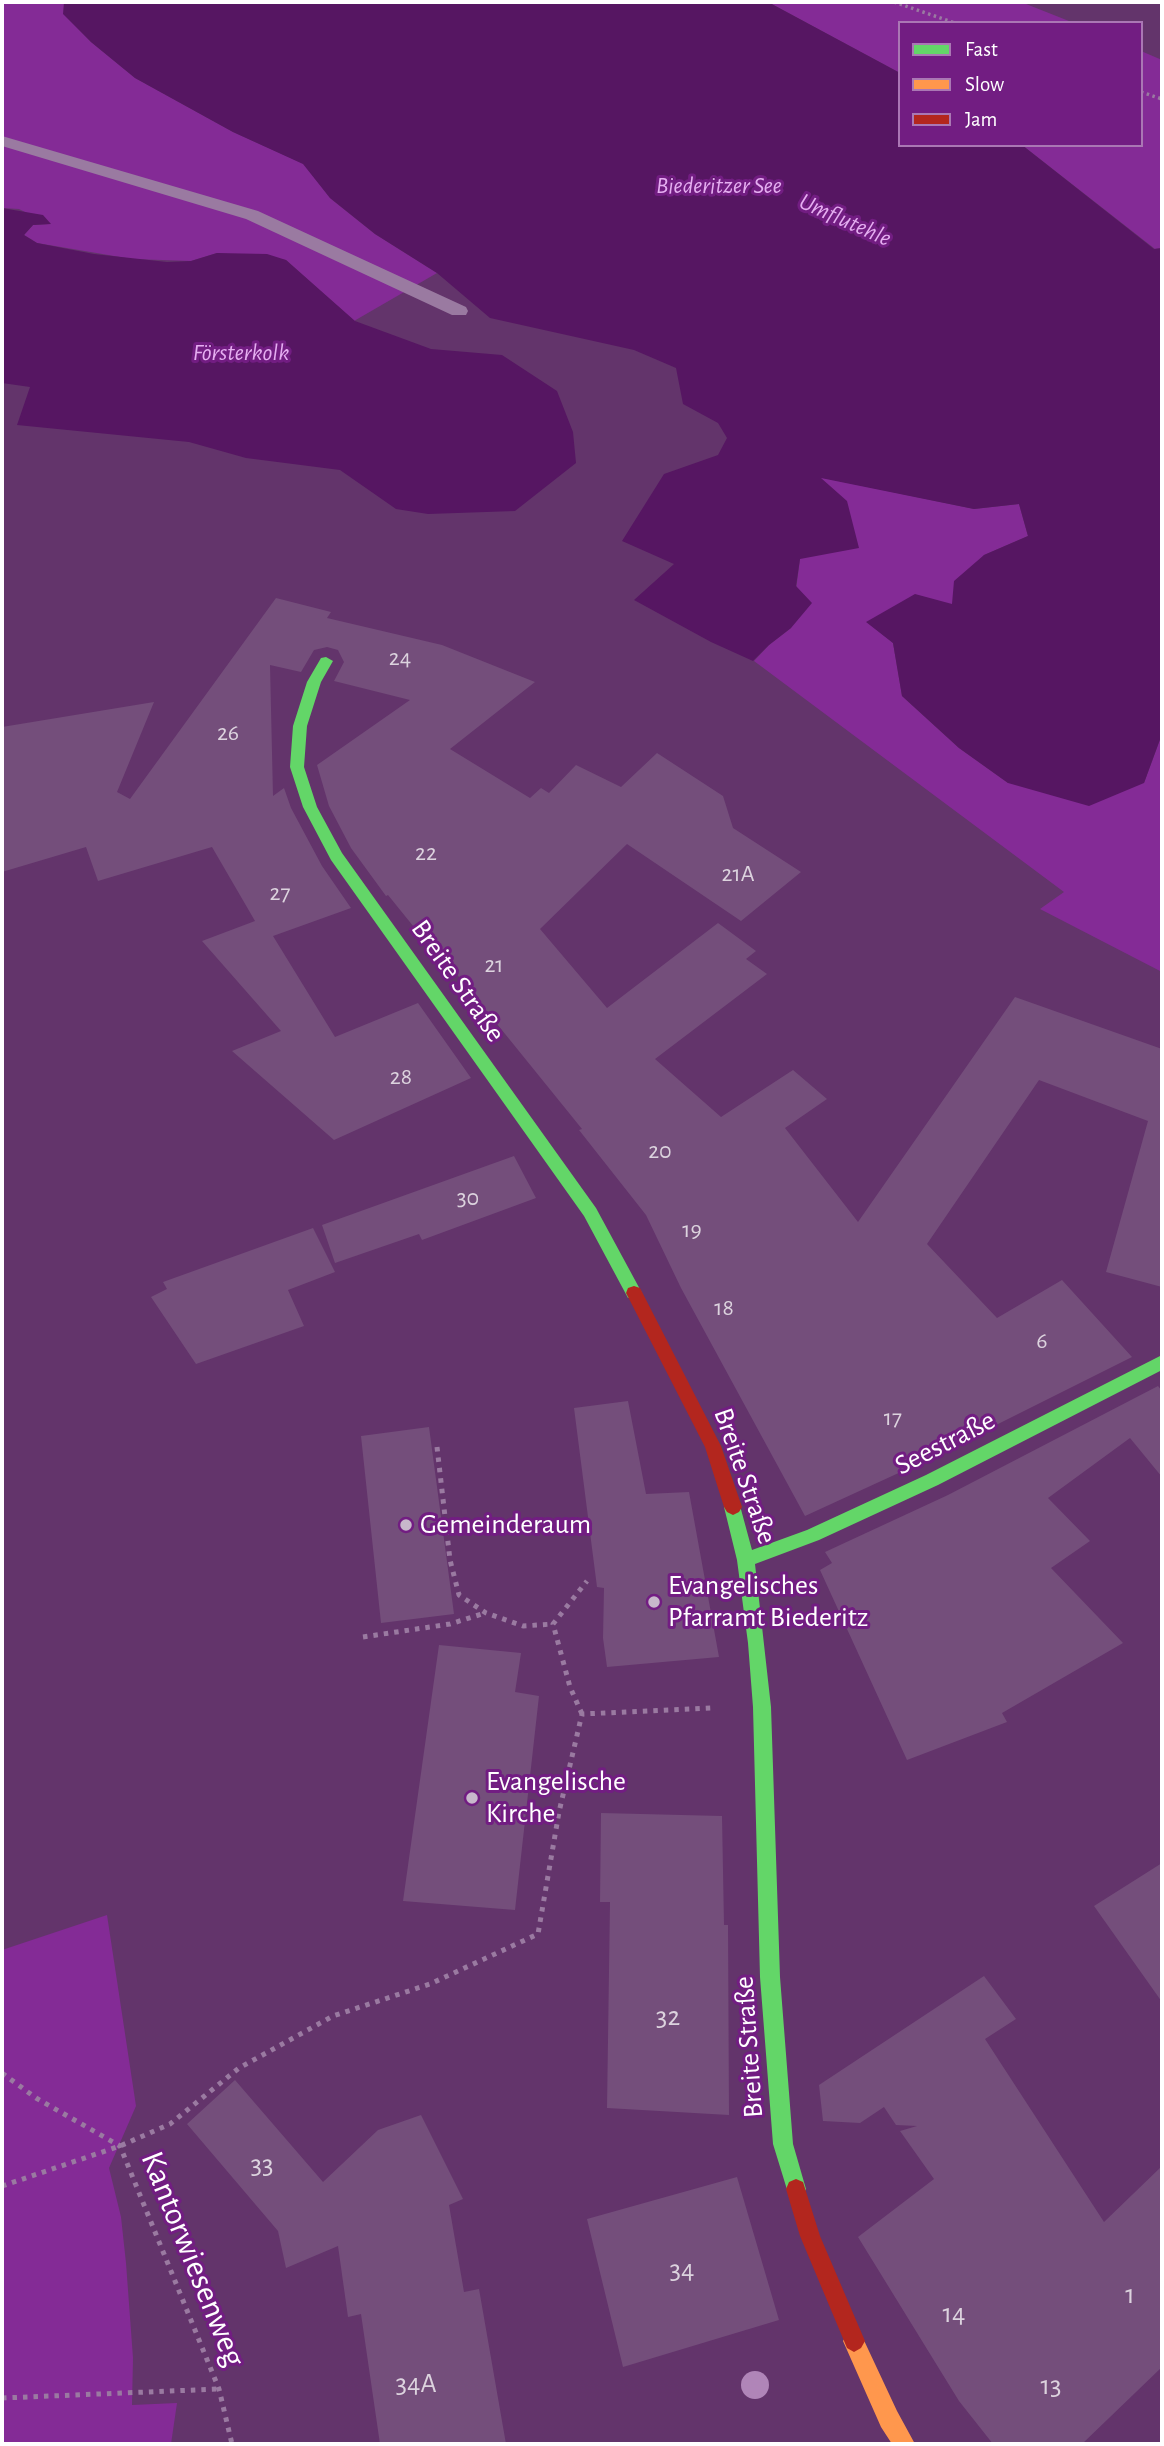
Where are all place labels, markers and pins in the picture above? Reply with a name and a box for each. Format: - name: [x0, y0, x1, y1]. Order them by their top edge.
- place label: Gemeinderaum: [420, 1508, 591, 1542]
- marker: Gemeinderaum: [398, 1517, 414, 1533]
- place label: Evangelisches Pfarramt Biederitz: [668, 1569, 868, 1635]
- marker: Evangelisches Pfarramt Biederitz: [646, 1594, 662, 1610]
- place label: Evangelische Kirche: [486, 1765, 626, 1831]
- marker: Evangelische Kirche: [464, 1790, 480, 1806]

